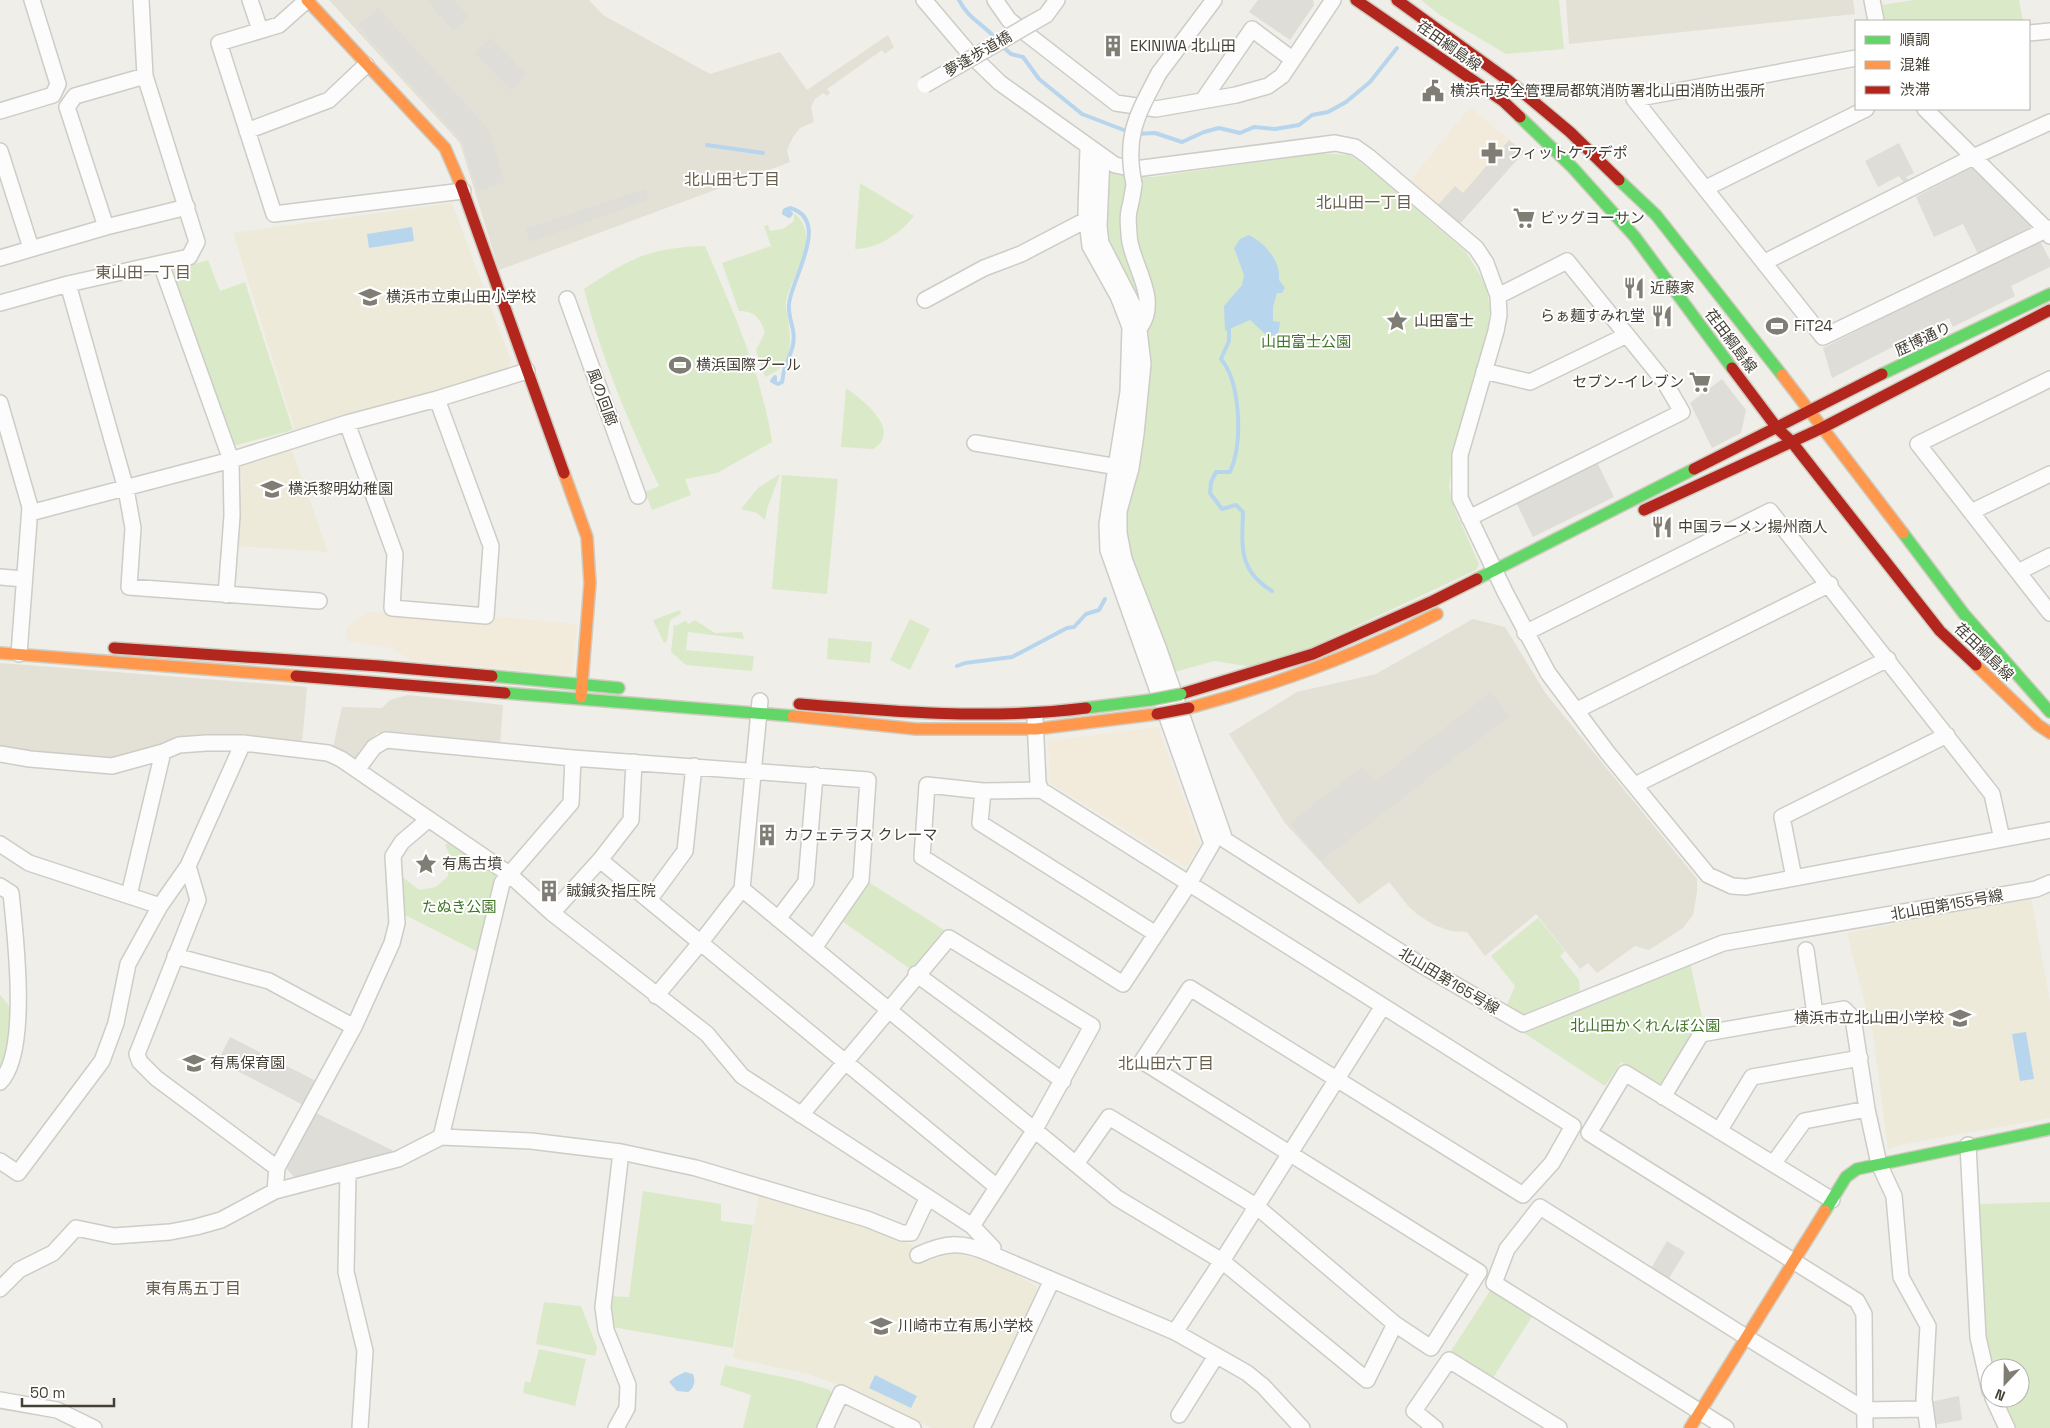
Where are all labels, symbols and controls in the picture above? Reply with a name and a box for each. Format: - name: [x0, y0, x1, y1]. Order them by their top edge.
- street label: 荏田綱島線: [1413, 16, 1485, 75]
- legend: [1855, 20, 2030, 110]
- street label: 夢逢歩道橋: [941, 27, 1015, 81]
- text: 順調: [1900, 30, 1930, 49]
- building icon: EKINIWA 北山田: [1100, 33, 1126, 59]
- place label: EKINIWA 北山田: [1130, 36, 1236, 55]
- text: 混雑: [1900, 55, 1930, 74]
- public building icon: 横浜市安全管理局都筑消防署北山田消防出張所: [1420, 78, 1446, 104]
- text: 渋滞: [1900, 80, 1930, 99]
- place label: 横浜市安全管理局都筑消防署北山田消防出張所: [1450, 81, 1765, 100]
- pharmacy icon: フィットケアデポ: [1479, 140, 1505, 166]
- place label: フィットケアデポ: [1508, 143, 1628, 162]
- district label: 北山田七丁目: [684, 169, 780, 190]
- district label: 北山田一丁目: [1316, 192, 1412, 213]
- supermarket icon: ビッグヨーサン: [1511, 205, 1537, 231]
- place label: ビッグヨーサン: [1540, 208, 1645, 227]
- district label: 東山田一丁目: [95, 262, 191, 283]
- restaurant icon: 近藤家: [1621, 275, 1647, 301]
- place label: 近藤家: [1650, 278, 1695, 297]
- school or university icon: 横浜市立東山田小学校: [357, 284, 383, 310]
- place label: 横浜市立東山田小学校: [386, 287, 536, 306]
- restaurant icon: らぁ麺すみれ堂: [1649, 303, 1675, 329]
- street label: 荏田綱島線: [1701, 305, 1762, 376]
- place label: らぁ麺すみれ堂: [1540, 306, 1645, 325]
- place icon: 山田富士: [1384, 308, 1410, 334]
- place label: 山田富士: [1414, 311, 1474, 330]
- sports icon: FiT24: [1764, 313, 1790, 339]
- place label: FiT24: [1794, 316, 1833, 335]
- street label: 歴博通り: [1892, 317, 1954, 360]
- park label: 山田富士公園: [1261, 332, 1351, 351]
- sports icon: 横浜国際プール: [667, 352, 693, 378]
- place label: 横浜国際プール: [696, 355, 801, 374]
- street label: 風の回廊: [583, 365, 622, 428]
- supermarket icon: セブン-イレブン: [1687, 369, 1713, 395]
- place label: セブン-イレブン: [1572, 372, 1684, 391]
- school or university icon: 横浜黎明幼稚園: [259, 476, 285, 502]
- place label: 横浜黎明幼稚園: [288, 479, 393, 498]
- restaurant icon: 中国ラーメン揚州商人: [1649, 514, 1675, 540]
- place label: 中国ラーメン揚州商人: [1678, 517, 1827, 536]
- street label: 荏田綱島線: [1951, 619, 2018, 685]
- building icon: カフェテラス クレーマ: [754, 822, 780, 848]
- place label: カフェテラス クレーマ: [784, 825, 938, 844]
- place icon: 有馬古墳: [413, 851, 439, 877]
- place label: 有馬古墳: [442, 854, 502, 873]
- building icon: 誠鍼灸指圧院: [536, 878, 562, 904]
- place label: 誠鍼灸指圧院: [566, 881, 656, 900]
- street label: 北山田第155号線: [1889, 885, 2005, 924]
- park label: たぬき公園: [422, 897, 496, 916]
- street label: 北山田第165号線: [1395, 943, 1503, 1018]
- school or university icon: 横浜市立北山田小学校: [1947, 1005, 1973, 1031]
- place label: 横浜市立北山田小学校: [1794, 1008, 1944, 1027]
- park label: 北山田かくれんぼ公園: [1570, 1016, 1720, 1035]
- school or university icon: 有馬保育園: [181, 1050, 207, 1076]
- place label: 有馬保育園: [210, 1053, 285, 1072]
- district label: 北山田六丁目: [1118, 1053, 1214, 1074]
- district label: 東有馬五丁目: [145, 1278, 241, 1299]
- school or university icon: 川崎市立有馬小学校: [868, 1313, 894, 1339]
- place label: 川崎市立有馬小学校: [898, 1316, 1033, 1335]
- north arrow: [1980, 1358, 2030, 1408]
- scale bar: [22, 1376, 115, 1408]
- text: 50 m: [30, 1383, 65, 1402]
- text: N: [1992, 1385, 2008, 1405]

